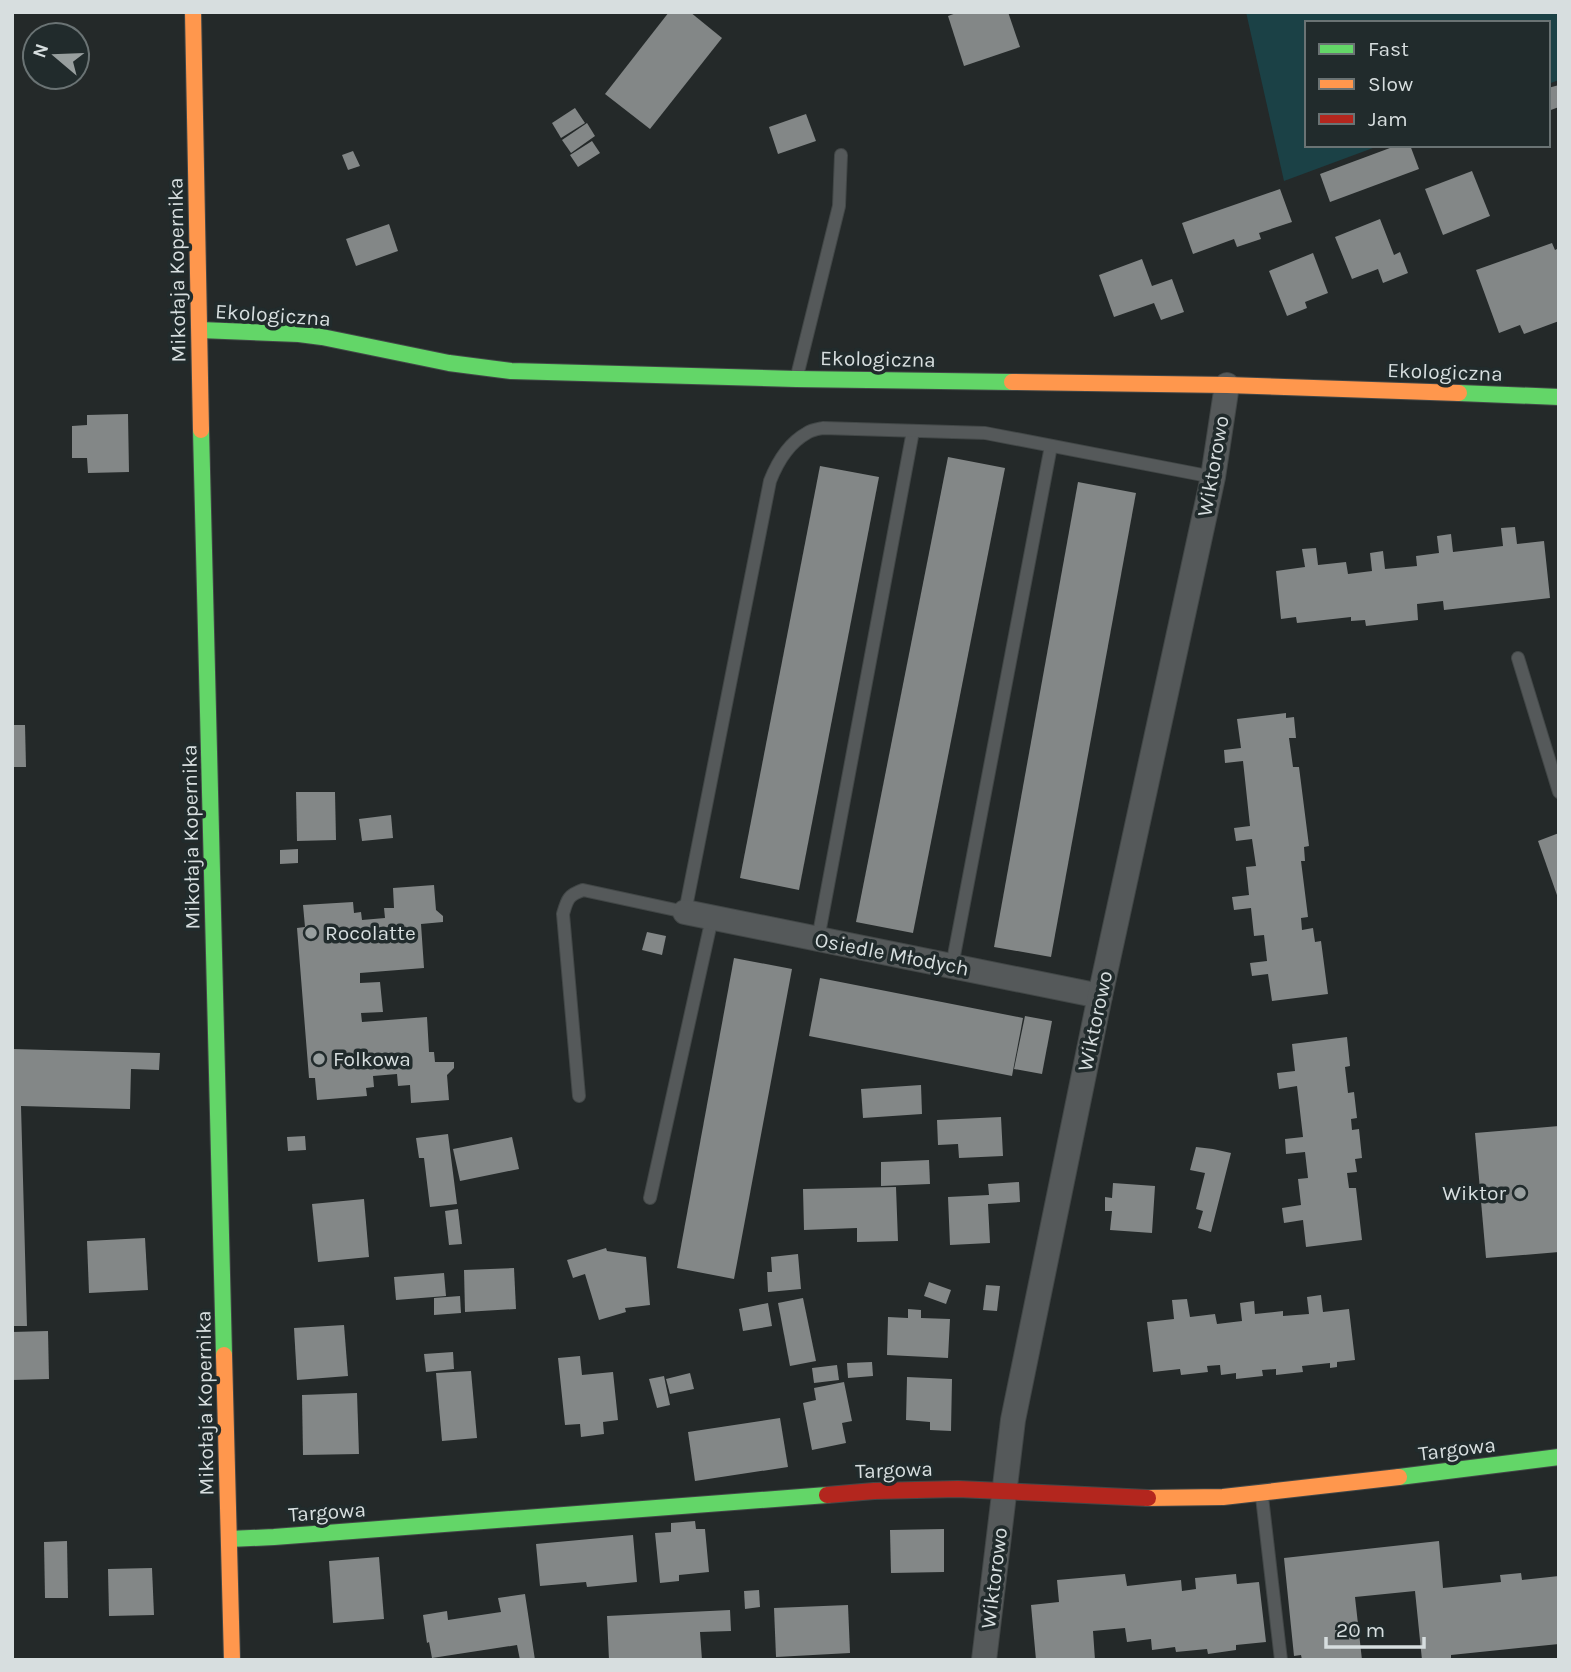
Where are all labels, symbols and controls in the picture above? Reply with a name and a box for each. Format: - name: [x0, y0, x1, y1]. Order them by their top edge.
- north arrow: [21, 21, 91, 91]
- legend: [1305, 21, 1550, 147]
- text: Fast: [1368, 37, 1409, 61]
- text: N: [28, 41, 53, 61]
- text: Slow: [1368, 72, 1413, 96]
- text: Jam: [1368, 107, 1408, 131]
- street label: Mikołaja Kopernika: [163, 177, 191, 363]
- street label: Ekologiczna: [214, 299, 332, 331]
- street label: Ekologiczna: [820, 346, 936, 372]
- street label: Ekologiczna: [1387, 358, 1503, 386]
- street label: Wiktorowo: [1192, 414, 1234, 518]
- street label: Mikołaja Kopernika: [177, 744, 205, 930]
- place label: Rocolatte: [325, 921, 416, 945]
- marker: Rocolatte: [303, 925, 319, 941]
- street label: Osiedle Młodych: [813, 927, 971, 981]
- street label: Wiktorowo: [1073, 969, 1117, 1073]
- place label: Folkowa: [333, 1047, 411, 1071]
- marker: Folkowa: [311, 1051, 327, 1067]
- place label: Wiktor: [1442, 1181, 1506, 1205]
- marker: Wiktor: [1512, 1185, 1528, 1201]
- street label: Mikołaja Kopernika: [191, 1310, 219, 1496]
- street label: Targowa: [1417, 1432, 1497, 1466]
- street label: Targowa: [855, 1457, 933, 1483]
- street label: Targowa: [287, 1497, 367, 1527]
- street label: Wiktorowo: [976, 1526, 1012, 1630]
- scale bar: [1326, 1606, 1424, 1650]
- text: 20 m: [1336, 1618, 1385, 1642]

